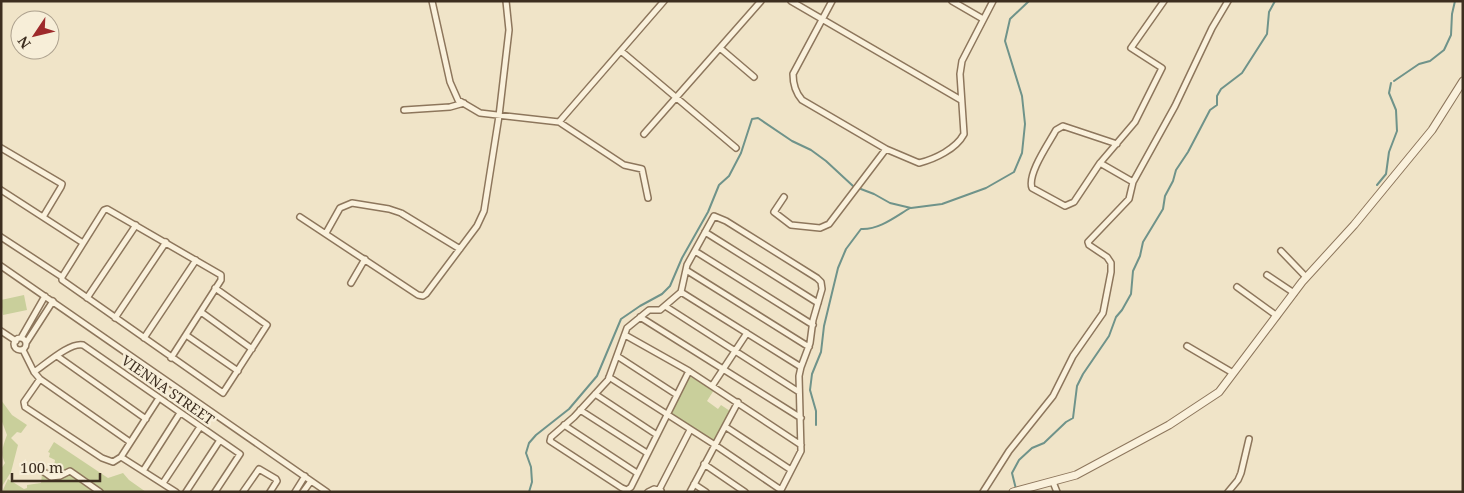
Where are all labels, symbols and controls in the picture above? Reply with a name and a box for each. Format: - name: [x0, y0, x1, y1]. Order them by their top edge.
- north arrow: [10, 10, 60, 60]
- text: N: [13, 33, 35, 53]
- street label: VIENNA STREET: [118, 350, 219, 429]
- scale bar: [12, 450, 100, 482]
- text: 100 m: [20, 457, 63, 477]

